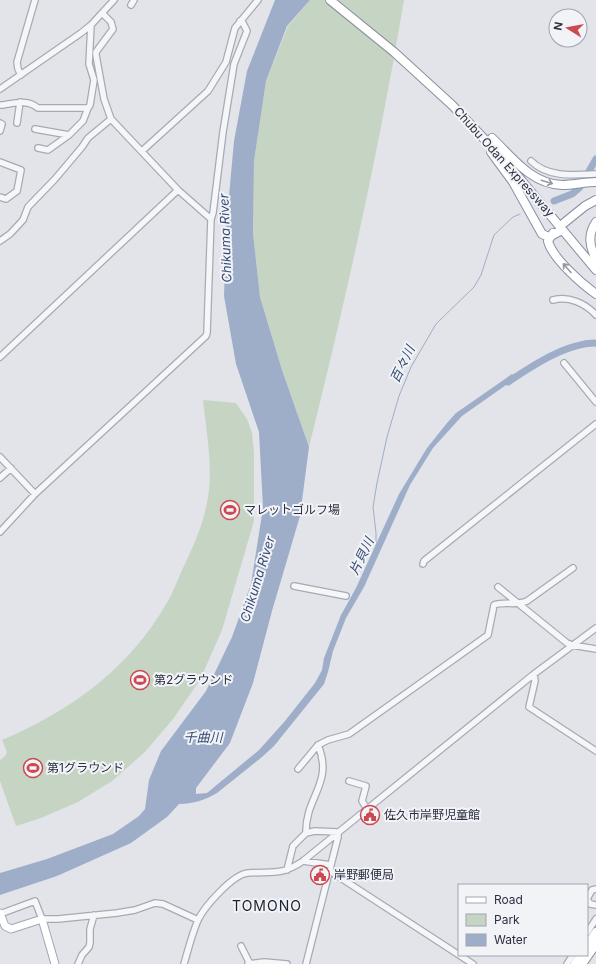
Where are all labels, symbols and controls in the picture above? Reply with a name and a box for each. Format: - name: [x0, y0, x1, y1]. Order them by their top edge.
- north arrow: [548, 8, 588, 48]
- text: N: [551, 21, 566, 32]
- street label: Chubu Odan Expressway: [451, 104, 558, 220]
- one-way arrow: [540, 179, 553, 186]
- water label: Chikuma River: [215, 192, 235, 283]
- one-way arrow: [563, 263, 572, 274]
- water label: 百々川: [386, 341, 419, 385]
- sports icon: マレットゴルフ場: [219, 499, 241, 521]
- place label: マレットゴルフ場: [244, 502, 340, 517]
- water label: Chikuma River: [236, 533, 278, 624]
- water label: 片貝川: [345, 533, 378, 577]
- sports icon: 第2グラウンド: [129, 669, 151, 691]
- place label: 第2グラウンド: [154, 672, 233, 687]
- water label: 千曲川: [183, 729, 224, 745]
- sports icon: 第1グラウンド: [22, 757, 44, 779]
- place label: 第1グラウンド: [47, 760, 124, 775]
- public building icon: 佐久市岸野児童館: [359, 804, 381, 826]
- place label: 佐久市岸野児童館: [384, 807, 480, 822]
- public building icon: 岸野郵便局: [309, 864, 331, 886]
- place label: 岸野郵便局: [334, 867, 394, 882]
- legend: [458, 884, 588, 956]
- text: Road: [494, 892, 523, 907]
- district label: TOMONO: [232, 897, 302, 914]
- text: Park: [494, 912, 520, 927]
- text: Water: [494, 932, 528, 947]

